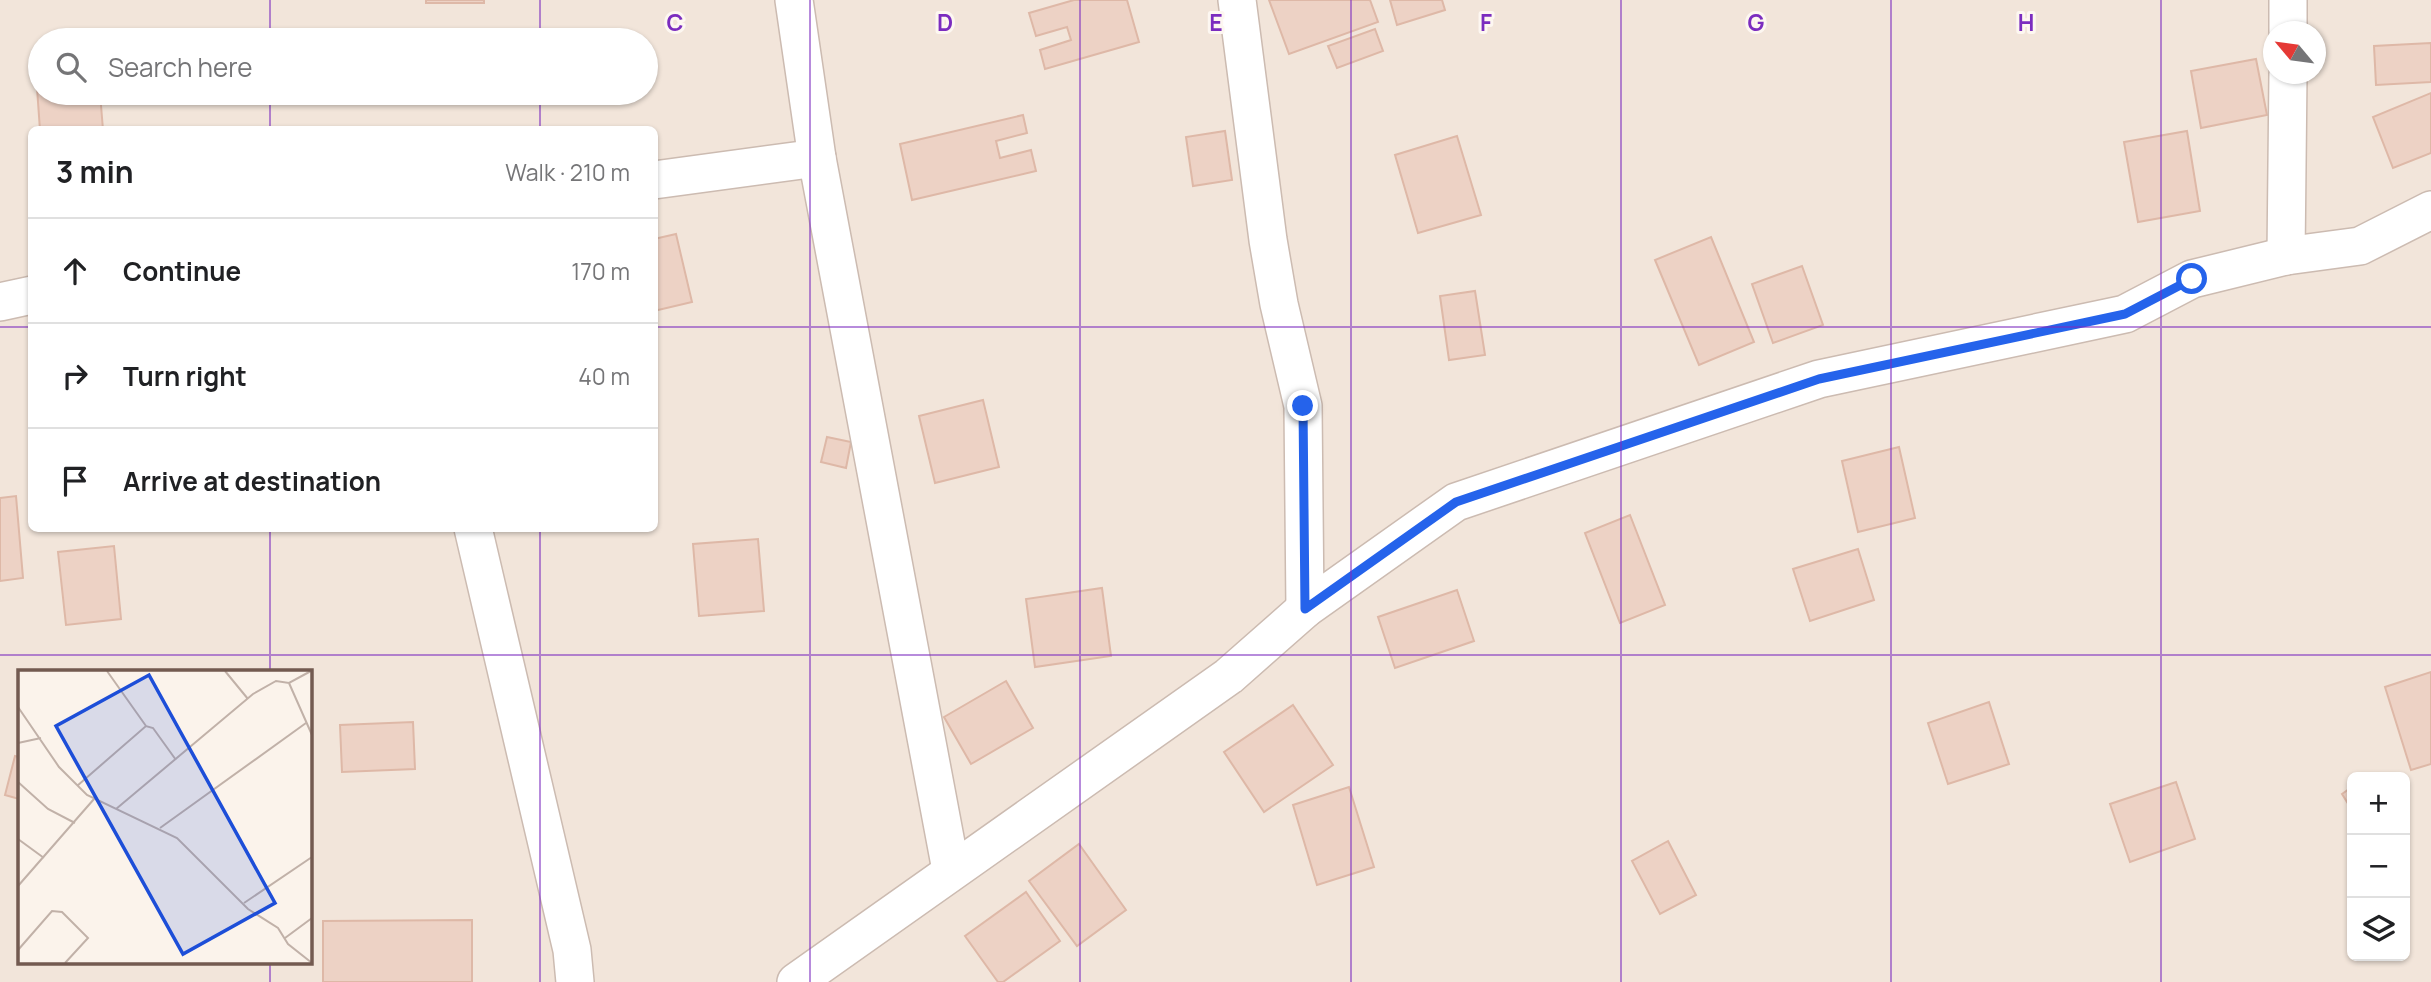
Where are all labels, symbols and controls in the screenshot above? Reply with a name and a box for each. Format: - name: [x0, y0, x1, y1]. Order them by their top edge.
- text: C: [667, 6, 684, 38]
- text: D: [937, 6, 953, 38]
- text: E: [1209, 6, 1223, 38]
- text: F: [1480, 6, 1492, 38]
- text: G: [1748, 6, 1765, 38]
- text: H: [2018, 6, 2034, 38]
- north arrow: [2263, 21, 2326, 84]
- search box: [28, 28, 658, 105]
- icon: search: [52, 48, 90, 86]
- text: Search here: [108, 49, 253, 85]
- text: 3 min: [56, 151, 134, 192]
- text: Walk · 210 m: [505, 156, 630, 188]
- icon: ahead: [56, 252, 94, 290]
- text: Continue: [123, 253, 241, 289]
- text: 170 m: [571, 255, 630, 287]
- route start: [2176, 263, 2207, 294]
- icon: right: [56, 357, 94, 395]
- text: Turn right: [123, 358, 247, 394]
- text: 40 m: [578, 360, 630, 392]
- route end: [1287, 390, 1318, 421]
- icon: arrive: [56, 462, 94, 500]
- text: Arrive at destination: [123, 463, 381, 499]
- inset map: [18, 670, 312, 964]
- map controls: [2347, 772, 2410, 961]
- button: +: [2347, 772, 2410, 835]
- button: −: [2347, 835, 2410, 898]
- button: layers: [2347, 898, 2410, 961]

